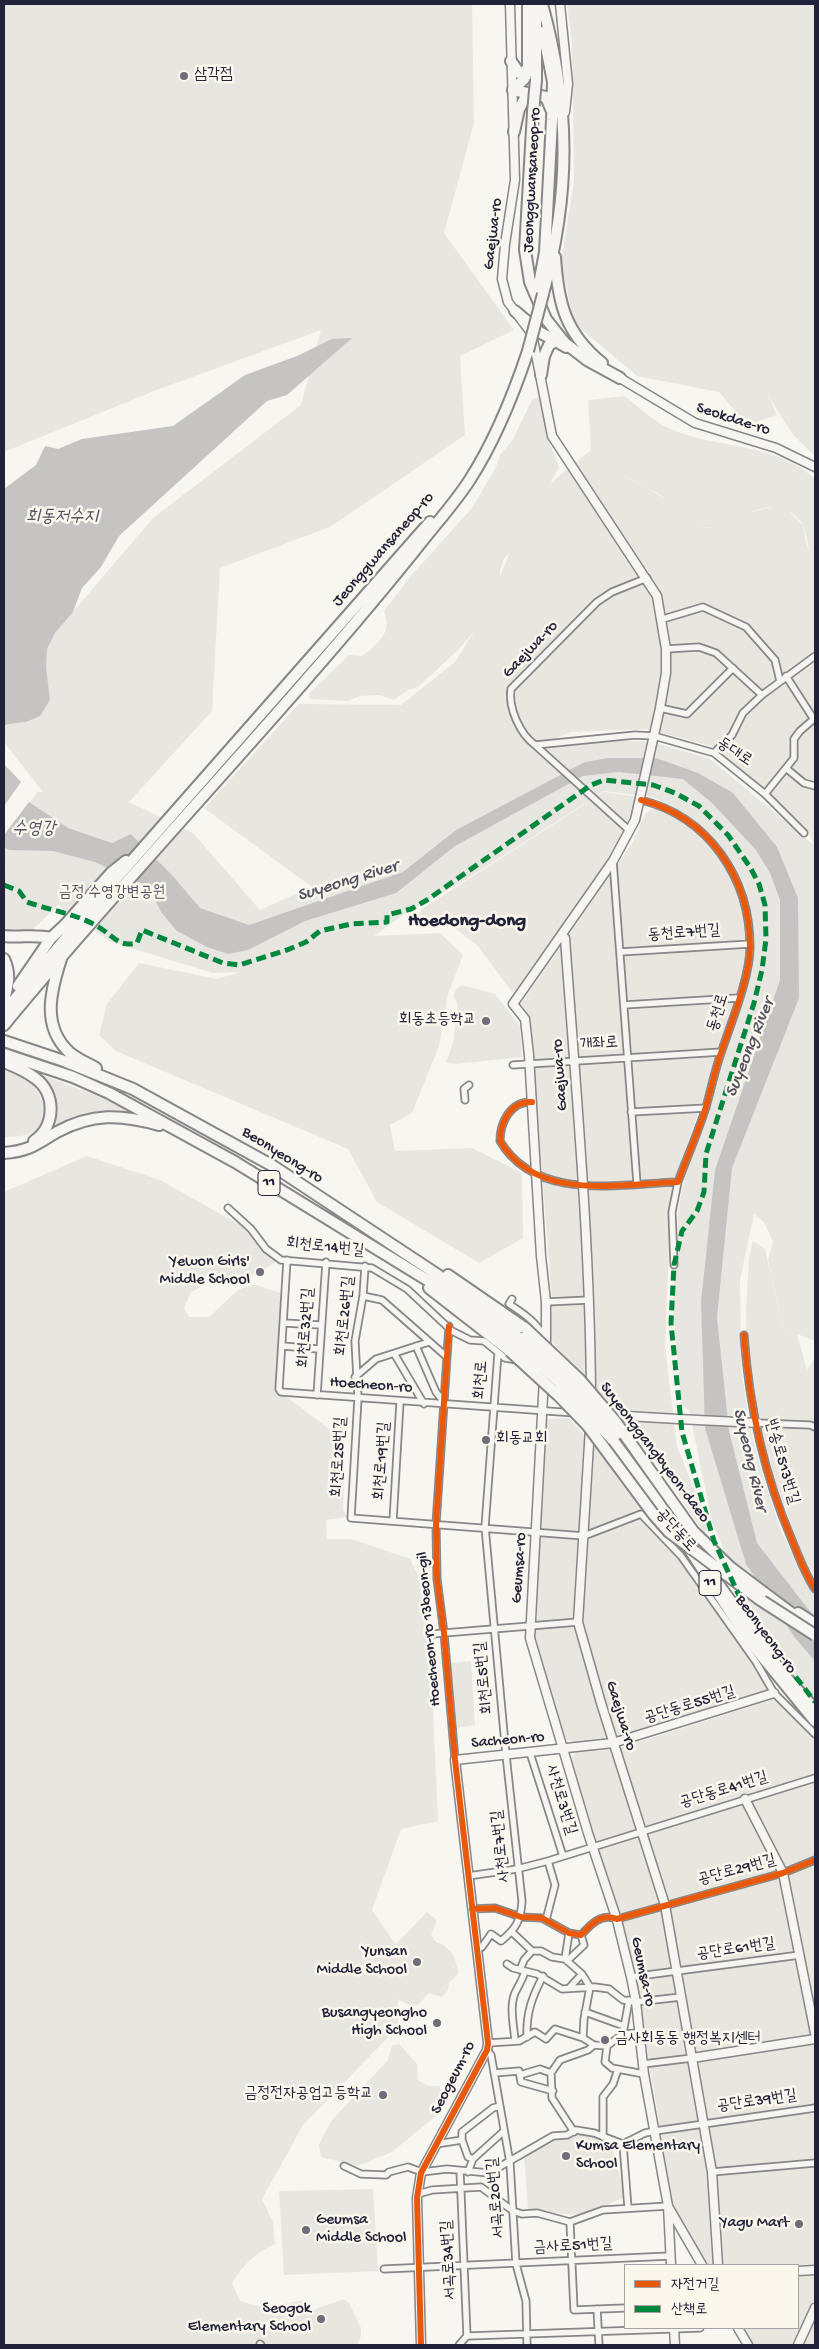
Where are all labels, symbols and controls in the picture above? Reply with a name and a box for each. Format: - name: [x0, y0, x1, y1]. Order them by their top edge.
- place label: 삼각점: [194, 66, 233, 86]
- marker: 삼각점: [178, 70, 190, 82]
- street label: Jeonggwansaneop-ro: [520, 107, 546, 253]
- street label: Gaejwa-ro: [480, 197, 508, 271]
- street label: Seokdae-ro: [694, 399, 772, 441]
- street label: Jeonggwansaneop-ro: [329, 489, 439, 611]
- water label: 회동저수지: [26, 507, 98, 529]
- street label: Gaejwa-ro: [499, 617, 563, 683]
- street label: 동대로: [713, 734, 755, 772]
- water label: 수영강: [12, 819, 56, 841]
- water label: Suyeong River: [295, 856, 401, 908]
- park label: 금정 수영강변공원: [59, 884, 165, 904]
- district label: Hoedong-dong: [408, 911, 526, 933]
- street label: 동천로7번길: [647, 922, 721, 946]
- street label: 동천로: [704, 992, 734, 1034]
- water label: Suyeong River: [721, 996, 781, 1100]
- place label: 회동초등학교: [399, 1011, 476, 1031]
- marker: 회동초등학교: [480, 1015, 492, 1027]
- street label: 개좌로: [579, 1034, 619, 1056]
- street label: Gaejwa-ro: [549, 1038, 573, 1112]
- street label: Beonyeong-ro: [238, 1123, 326, 1189]
- road number: 11: [258, 1170, 280, 1196]
- street label: 회천로14번길: [285, 1234, 365, 1262]
- place label: Yewon Girls' Middle School: [160, 1253, 250, 1291]
- marker: Yewon Girls' Middle School: [254, 1266, 266, 1278]
- street label: 회천로26번길: [332, 1275, 360, 1357]
- street label: 회천로32번길: [295, 1287, 319, 1369]
- street label: 회천로: [471, 1360, 493, 1400]
- street label: Hoecheon-ro: [329, 1374, 413, 1398]
- street label: Suyeonggangbyeon-daeo: [595, 1379, 713, 1527]
- water label: Suyeong River: [727, 1407, 771, 1513]
- street label: 회천로25번길: [328, 1416, 352, 1498]
- street label: 반송로513번길: [760, 1417, 802, 1507]
- street label: 회천로19번길: [371, 1421, 395, 1501]
- place label: 회동교회: [496, 1430, 548, 1450]
- marker: 회동교회: [480, 1434, 492, 1446]
- street label: 공단동로: [651, 1505, 699, 1557]
- street label: Geumsa-ro: [508, 1532, 532, 1604]
- street label: Hoecheon-ro 13beon-gil: [414, 1551, 446, 1707]
- road number: 11: [699, 1570, 721, 1596]
- street label: Beonyeong-ro: [730, 1592, 800, 1678]
- street label: 회천로5번길: [472, 1641, 498, 1715]
- street label: Gaejwa-ro: [600, 1679, 640, 1753]
- street label: 공단동로55번길: [642, 1683, 738, 1729]
- street label: Sacheon-ro: [471, 1728, 545, 1754]
- street label: 사천로3번길: [540, 1762, 580, 1838]
- street label: 공단동로41번길: [678, 1768, 770, 1814]
- street label: 사천로7번길: [489, 1809, 515, 1883]
- street label: 공단로29번길: [696, 1851, 778, 1891]
- street label: Geumsa-ro: [625, 1935, 659, 2009]
- street label: 공단로61번길: [696, 1935, 776, 1965]
- place label: Yunsan Middle School: [317, 1943, 407, 1981]
- marker: Yunsan Middle School: [411, 1956, 423, 1968]
- place label: Busangyeongho High School: [322, 2004, 427, 2042]
- marker: Busangyeongho High School: [431, 2017, 443, 2029]
- place label: 금사회동동 행정복지센터: [615, 2030, 760, 2050]
- marker: 금사회동동 행정복지센터: [599, 2034, 611, 2046]
- street label: Seogeum-ro: [427, 2038, 481, 2118]
- place label: 금정전자공업고등학교: [244, 2085, 373, 2105]
- street label: 공단로39번길: [716, 2087, 798, 2117]
- marker: 금정전자공업고등학교: [377, 2089, 389, 2101]
- place label: Kumsa Elementary School: [576, 2137, 700, 2175]
- marker: Kumsa Elementary School: [560, 2150, 572, 2162]
- street label: 서곡로20번길: [484, 2157, 510, 2239]
- place label: Geumsa Middle School: [316, 2211, 406, 2249]
- place label: Yagu Mart: [720, 2214, 789, 2234]
- marker: Yagu Mart: [793, 2218, 805, 2230]
- street label: 서곡로34번길: [438, 2219, 462, 2301]
- marker: Geumsa Middle School: [300, 2224, 312, 2236]
- street label: 금사로51번길: [533, 2235, 613, 2259]
- legend: [624, 2264, 799, 2329]
- text: 자전거길: [671, 2276, 719, 2294]
- place label: Seogok Elementary School: [188, 2300, 311, 2338]
- text: 산책로: [671, 2301, 707, 2319]
- marker: Seogok Elementary School: [315, 2313, 327, 2325]

